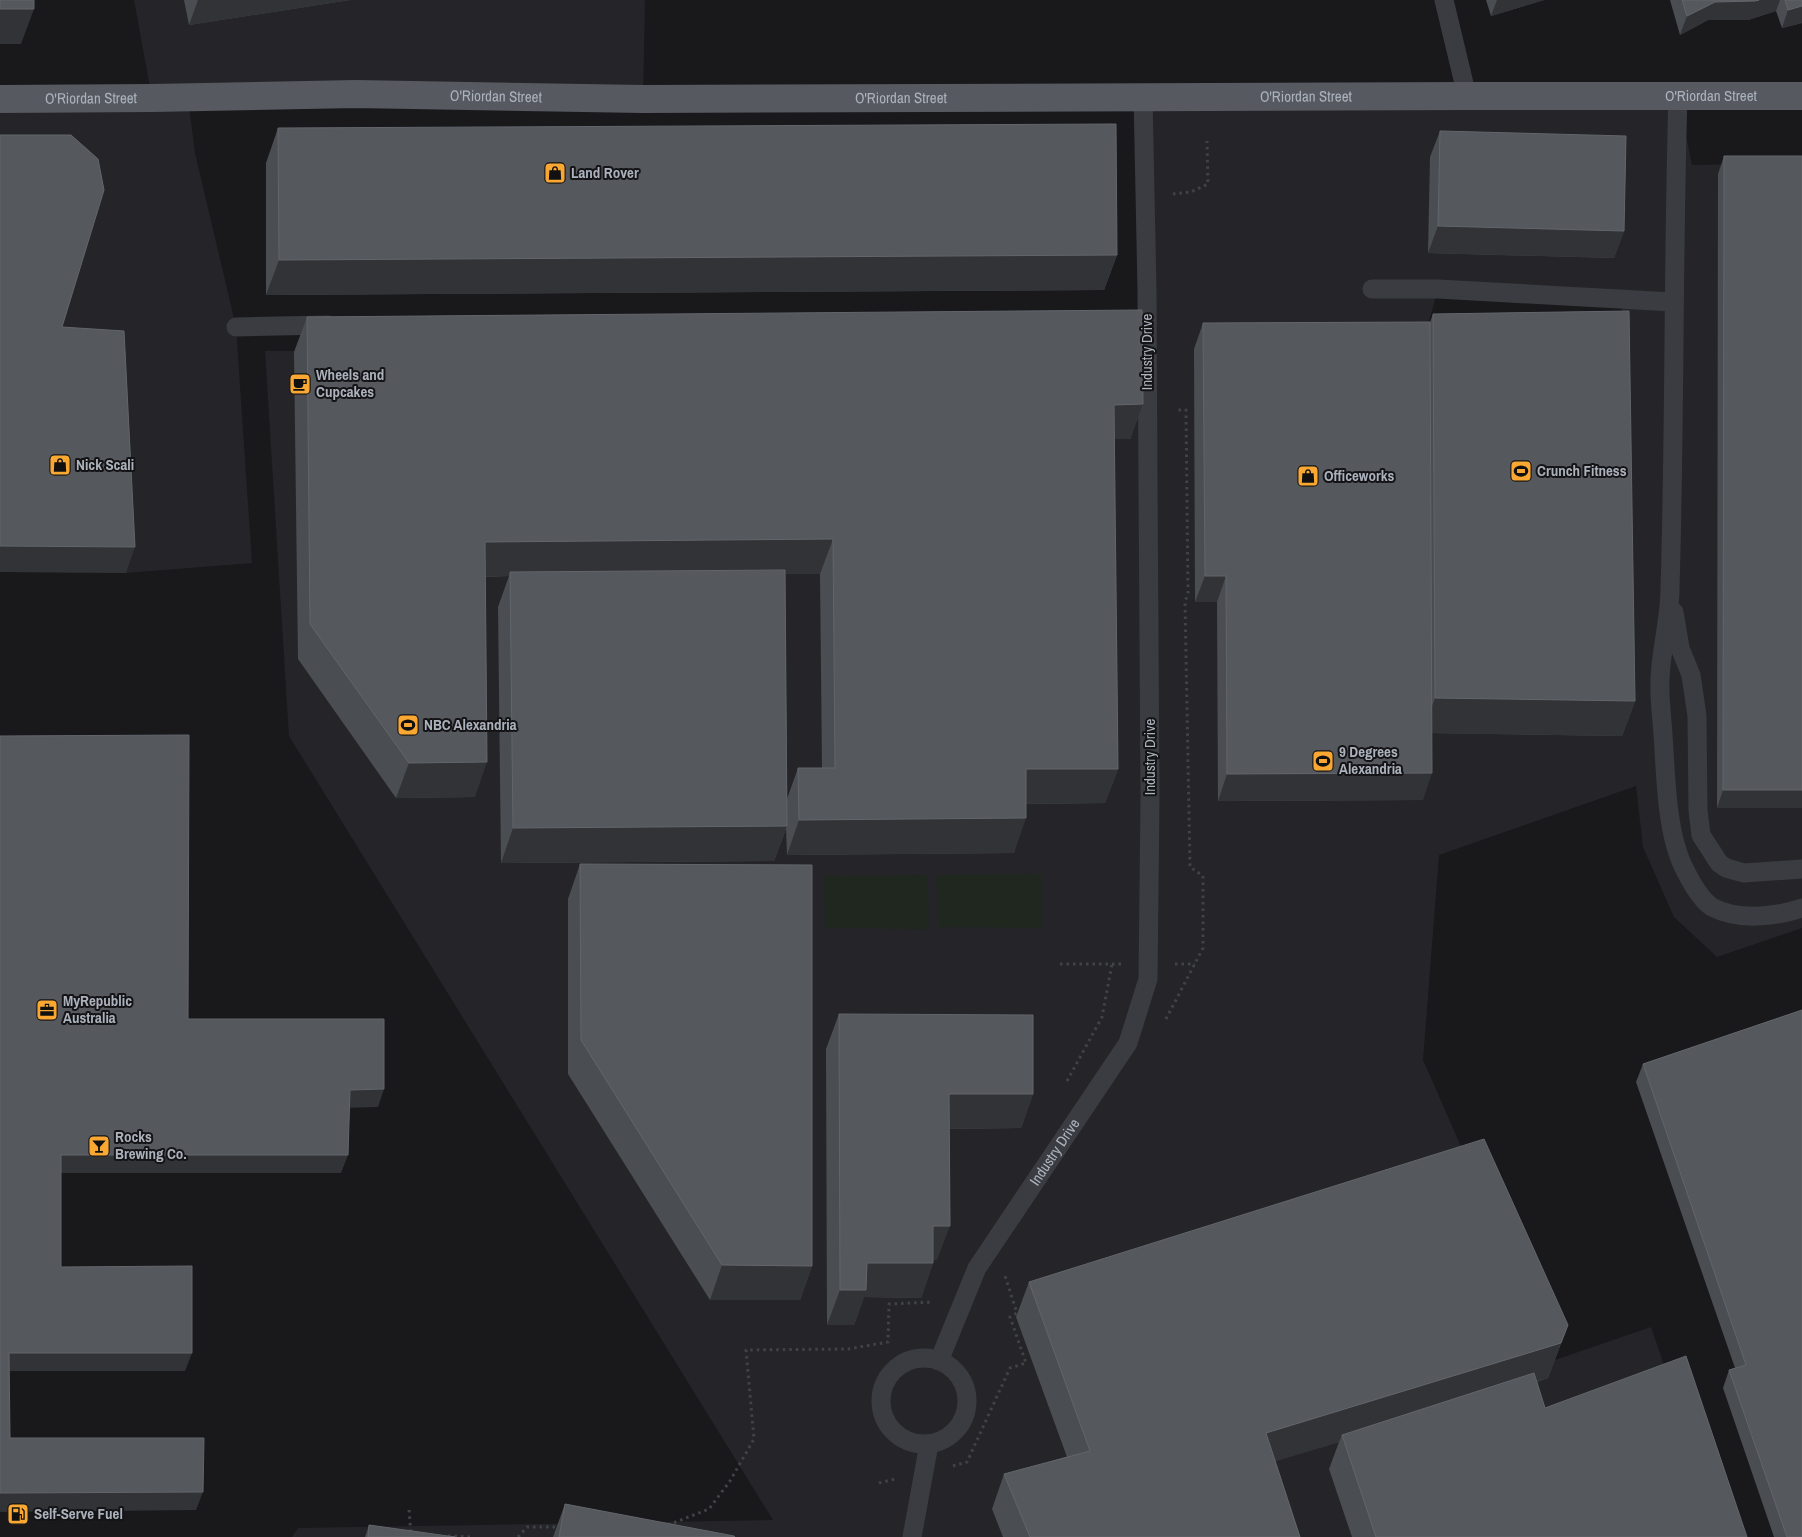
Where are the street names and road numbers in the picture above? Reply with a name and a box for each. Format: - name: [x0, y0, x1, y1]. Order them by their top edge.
- street label: O'Riordan Street: [450, 85, 543, 107]
- street label: O'Riordan Street: [1260, 85, 1353, 107]
- street label: O'Riordan Street: [1665, 85, 1757, 106]
- street label: O'Riordan Street: [45, 87, 138, 109]
- street label: O'Riordan Street: [855, 87, 948, 108]
- street label: Industry Drive: [1136, 314, 1157, 390]
- street label: Industry Drive: [1139, 719, 1160, 795]
- street label: Industry Drive: [1024, 1114, 1085, 1190]

